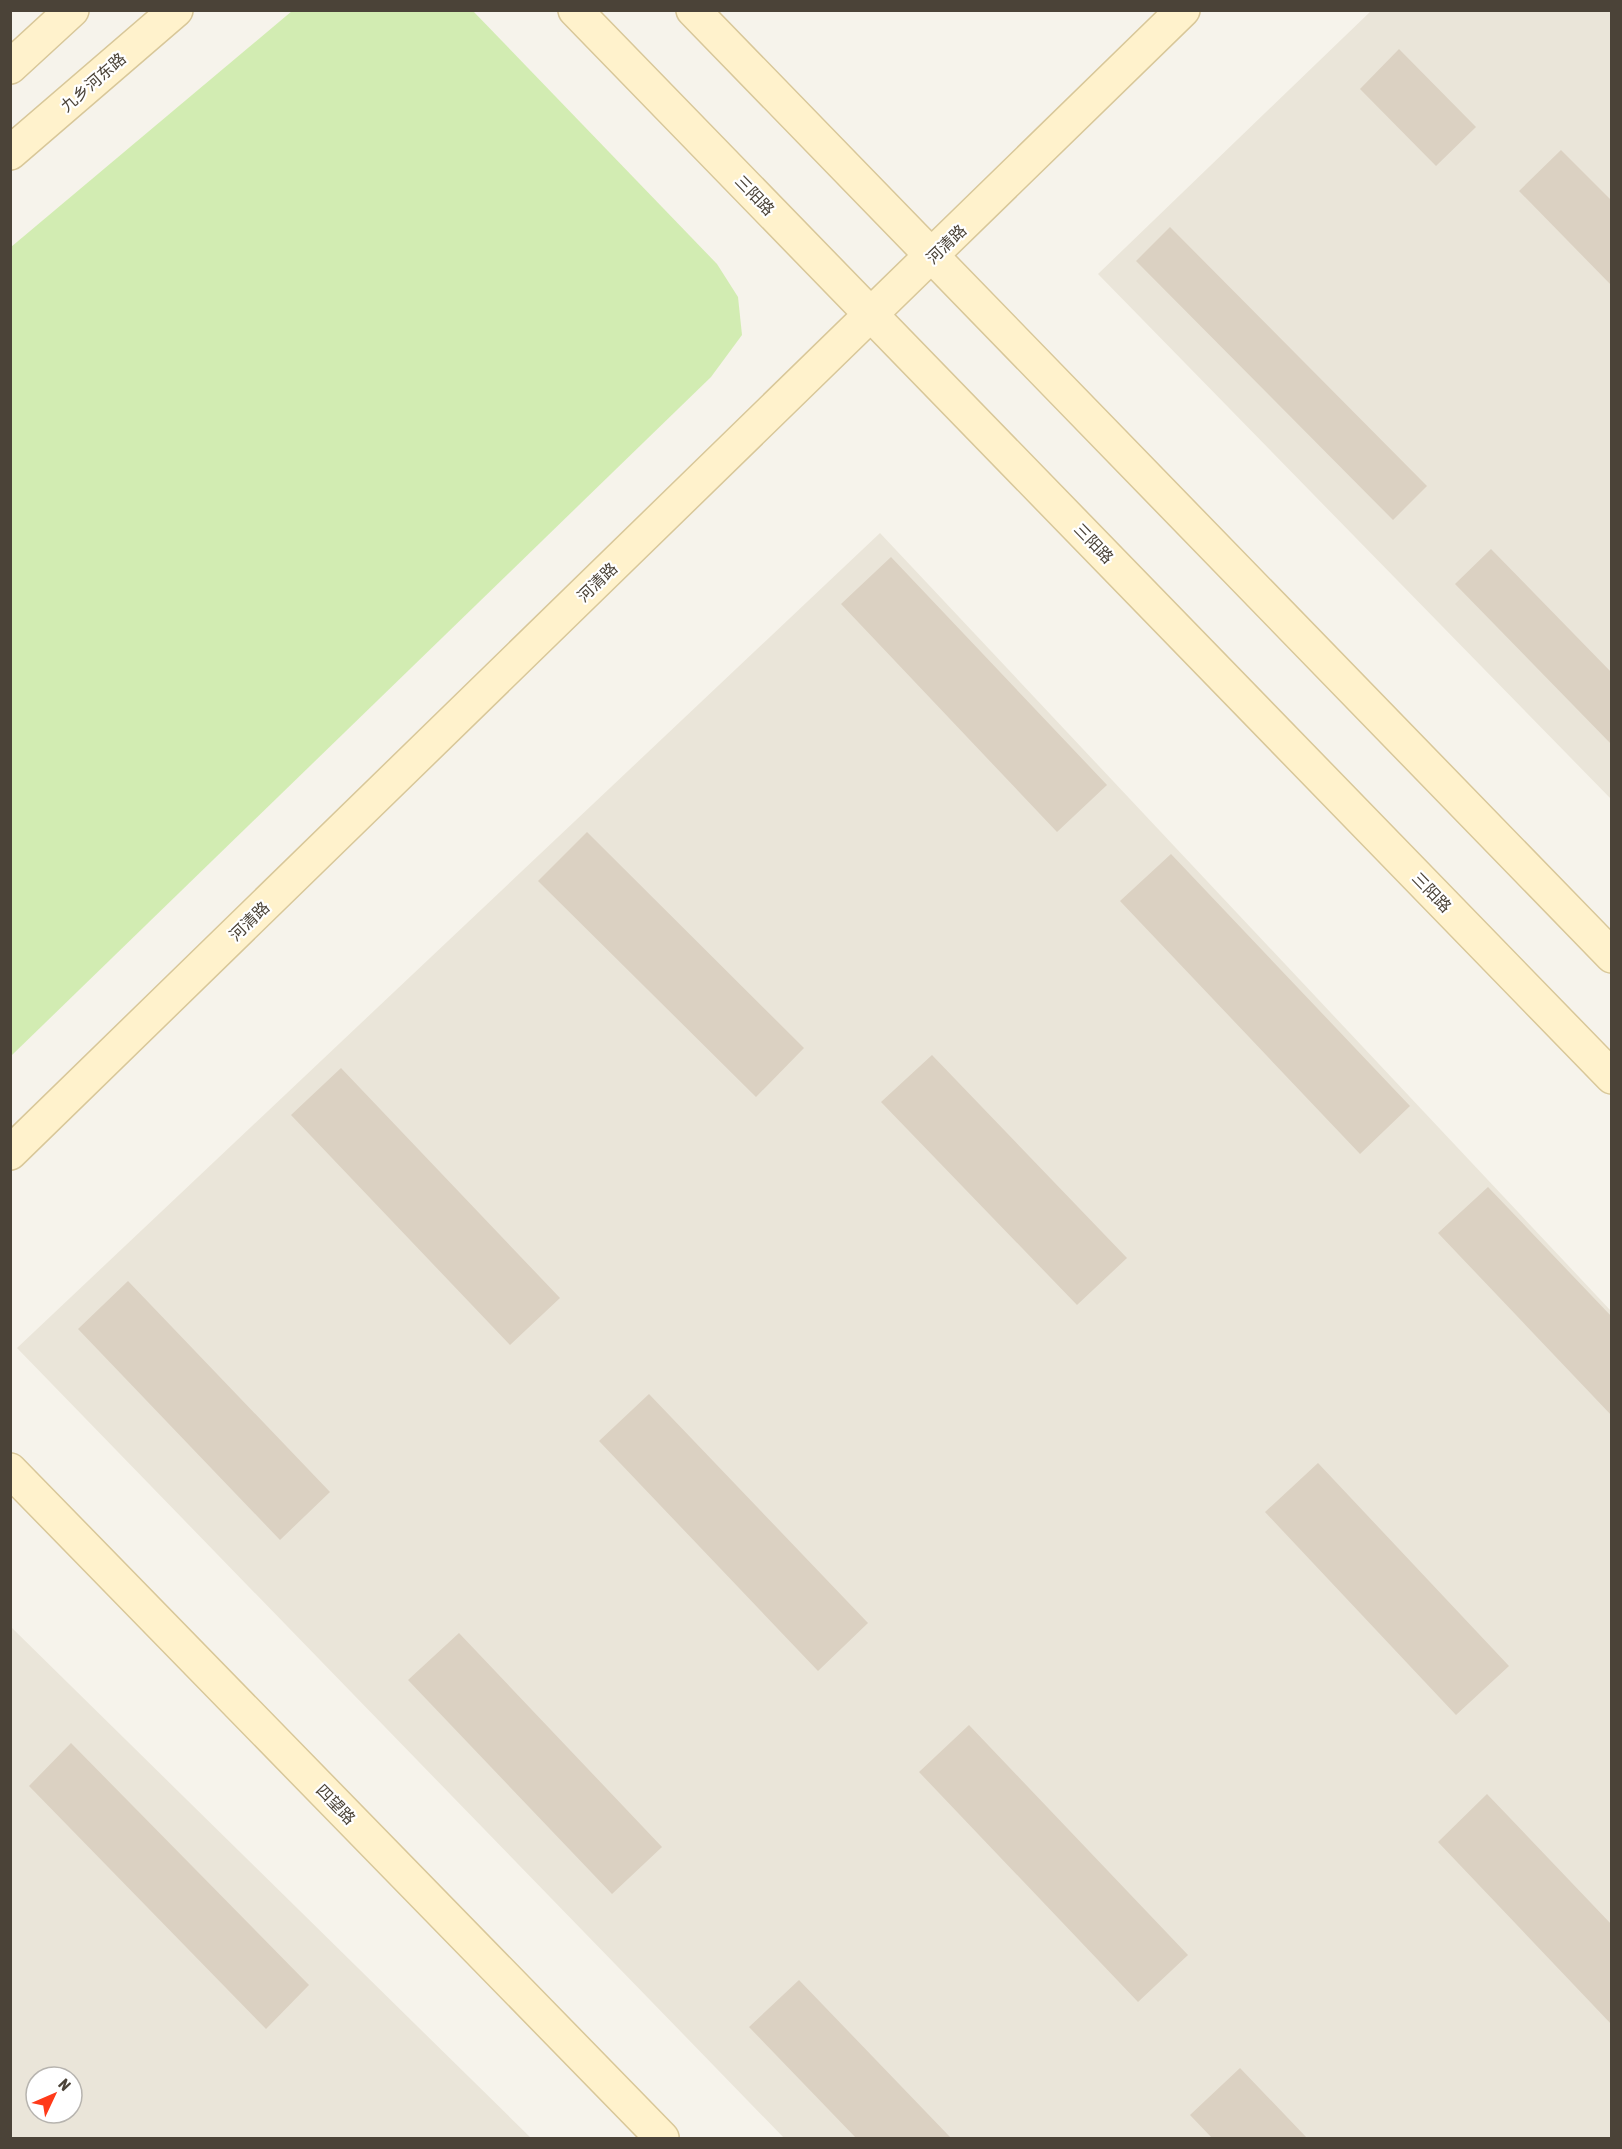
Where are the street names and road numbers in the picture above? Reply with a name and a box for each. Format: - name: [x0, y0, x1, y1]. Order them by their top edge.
- street label: 九乡河东路: [57, 49, 129, 115]
- street label: 三阳路: [732, 171, 778, 219]
- street label: 河清路: [922, 221, 970, 267]
- street label: 三阳路: [1071, 519, 1117, 567]
- street label: 河清路: [573, 559, 621, 605]
- street label: 三阳路: [1409, 868, 1455, 916]
- street label: 河清路: [225, 898, 273, 944]
- street label: 四望路: [313, 1780, 359, 1828]

